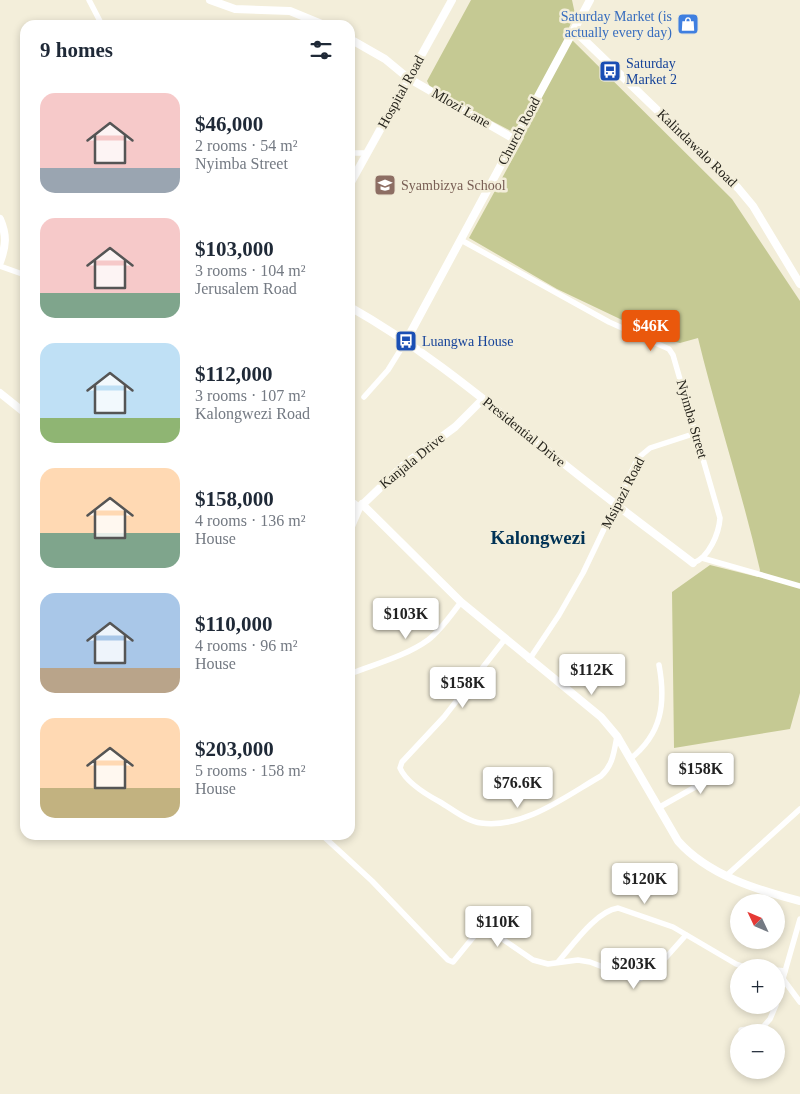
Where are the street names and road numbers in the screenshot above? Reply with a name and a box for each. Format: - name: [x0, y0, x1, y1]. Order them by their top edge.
- street label: Hospital Road: [375, 53, 427, 131]
- street label: Mlozi Lane: [429, 85, 493, 131]
- street label: Church Road: [495, 95, 543, 167]
- street label: Kalindawalo Road: [654, 106, 740, 190]
- street label: Nyimba Street: [674, 378, 710, 460]
- street label: Presidential Drive: [480, 394, 568, 470]
- street label: Kanjala Drive: [377, 430, 447, 492]
- street label: Msipazi Road: [599, 455, 647, 531]

